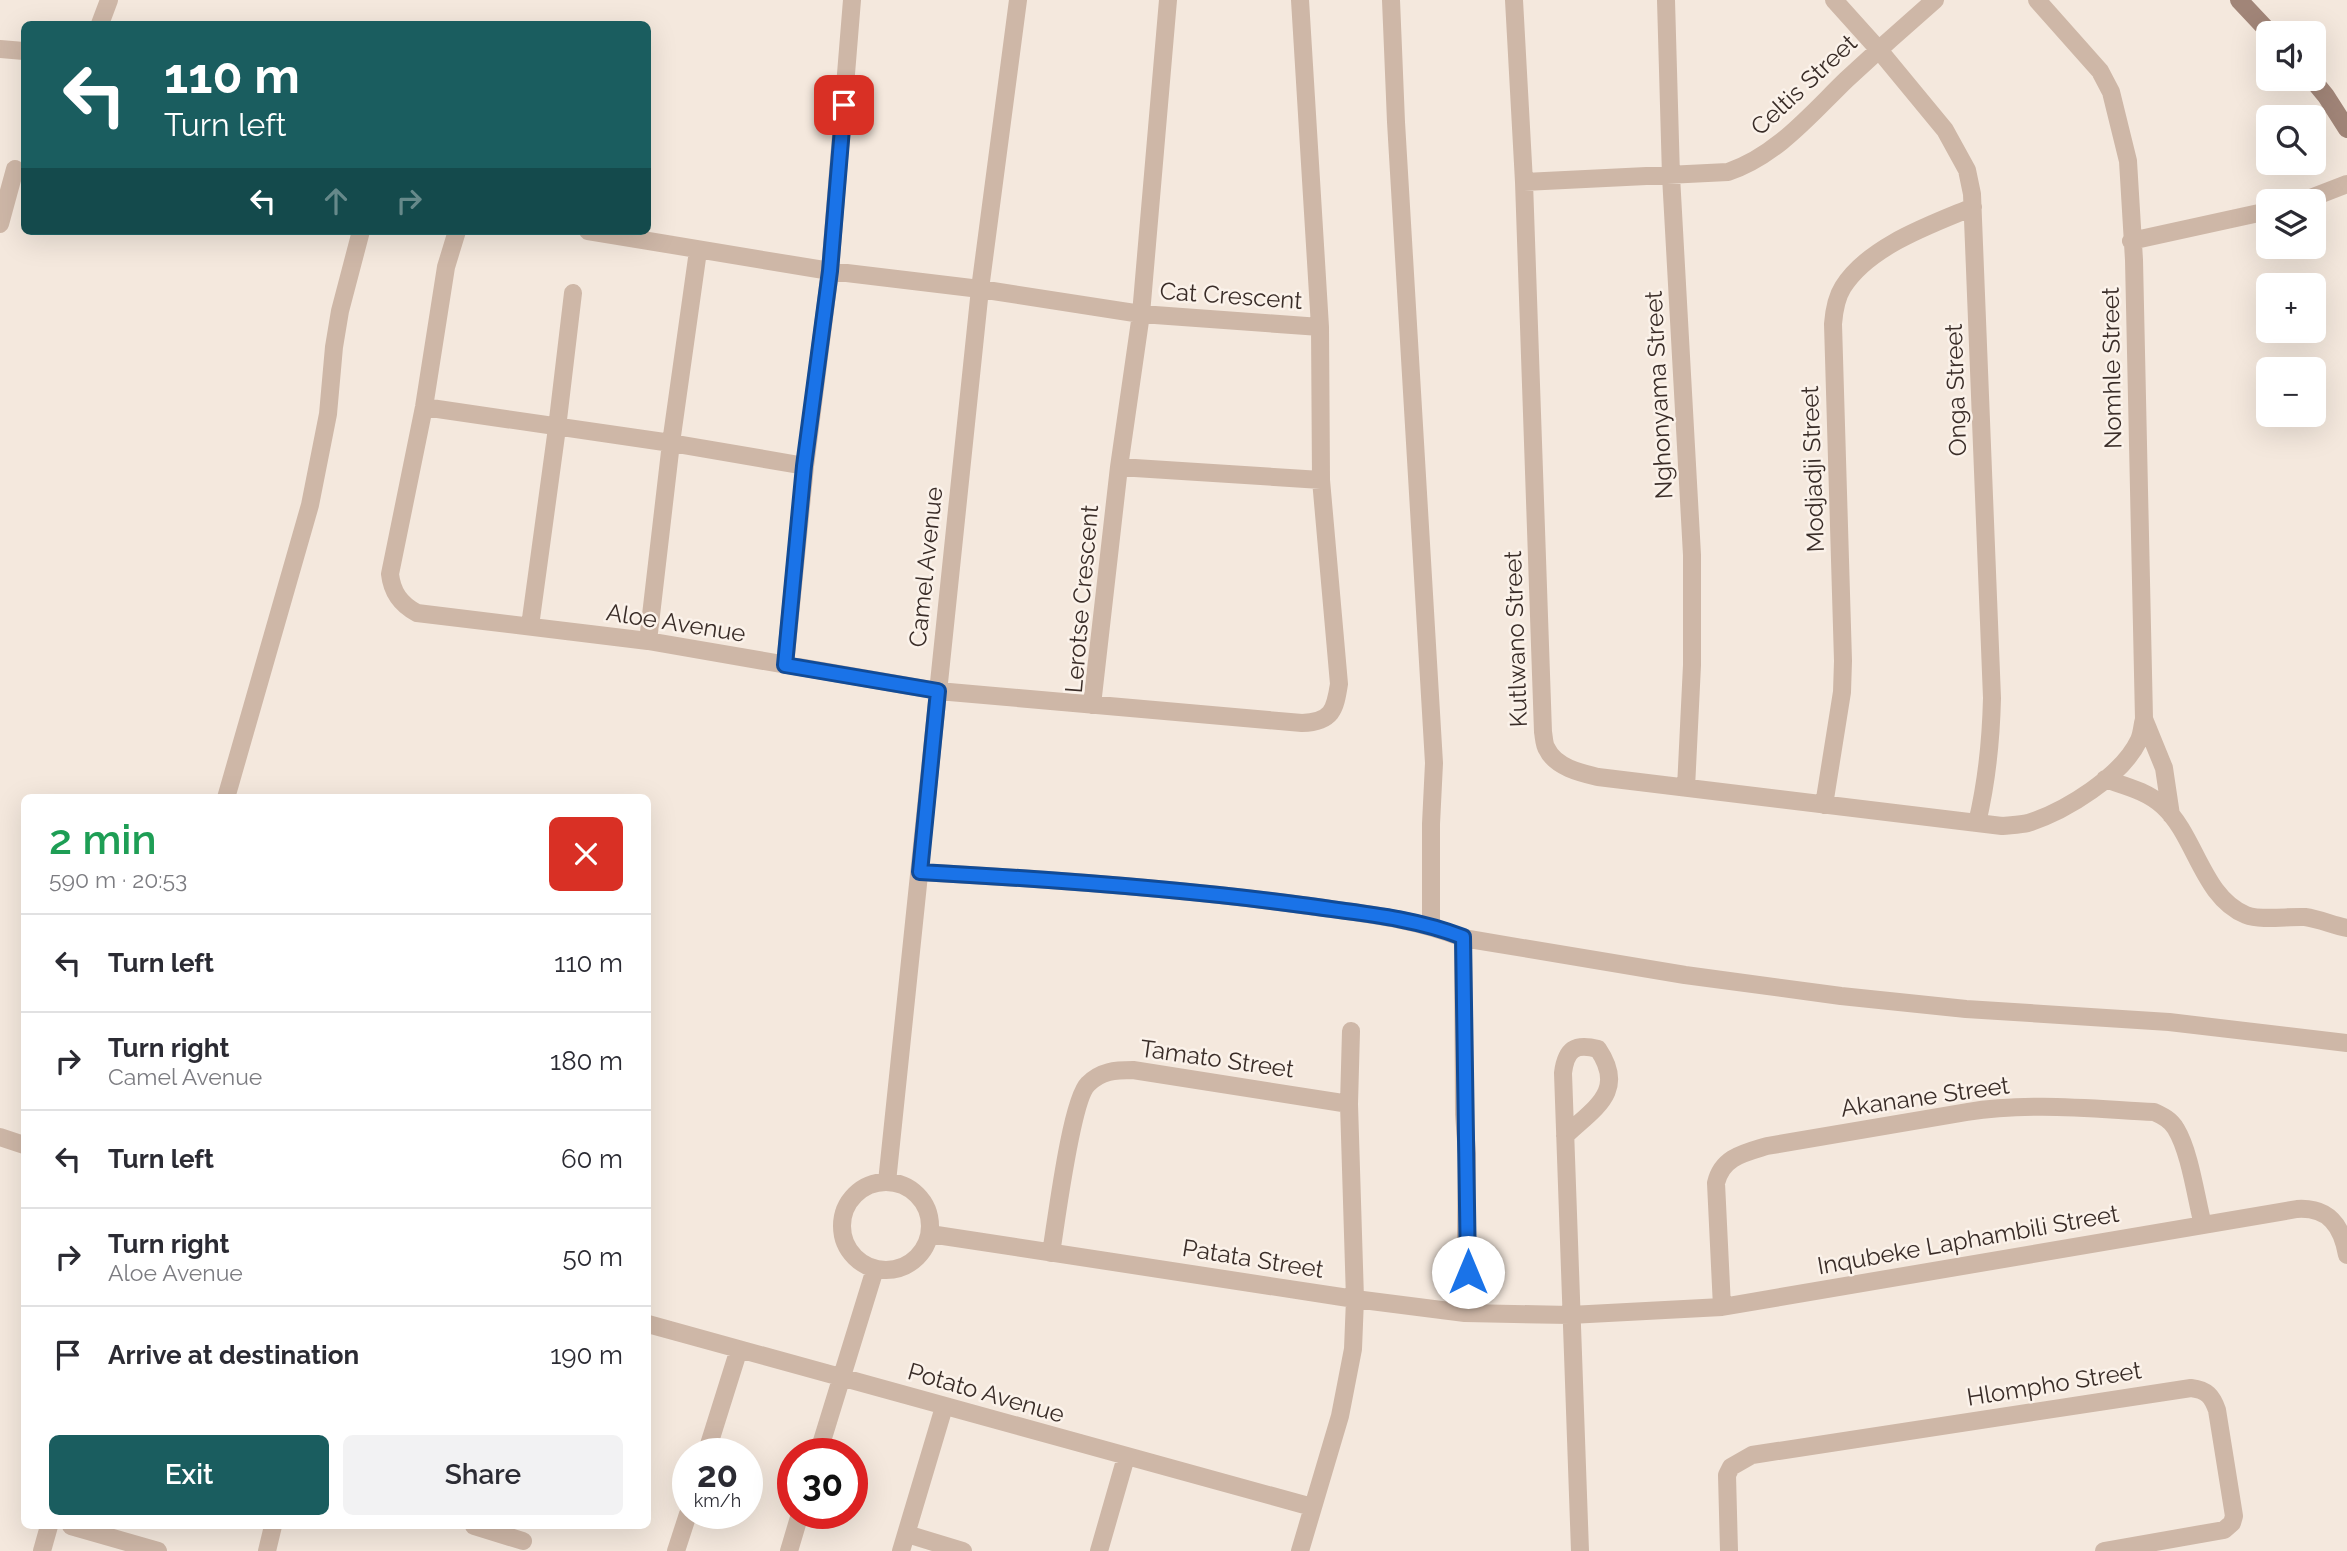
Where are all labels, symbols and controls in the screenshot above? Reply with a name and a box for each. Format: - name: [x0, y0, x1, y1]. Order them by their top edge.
- map controls: [2256, 21, 2326, 427]
- button: sound: [2256, 21, 2326, 91]
- street label: Celtis Street: [1745, 28, 1863, 141]
- text: 110 m: [164, 47, 300, 104]
- icon: left: [49, 49, 140, 140]
- pin: [814, 75, 874, 135]
- icon: arrive: [825, 86, 863, 124]
- button: search: [2256, 105, 2326, 175]
- text: Turn left: [164, 106, 286, 143]
- icon: left: [244, 182, 282, 220]
- icon: ahead: [317, 182, 355, 220]
- icon: right: [390, 182, 428, 220]
- button: layers: [2256, 189, 2326, 259]
- button: +: [2256, 273, 2326, 343]
- street label: Cat Crescent: [1159, 276, 1303, 315]
- street label: Nomhle Street: [2096, 287, 2127, 449]
- street label: Nghonyama Street: [1639, 290, 1678, 500]
- street label: Onga Street: [1939, 323, 1972, 457]
- button: −: [2256, 357, 2326, 427]
- street label: Modjadji Street: [1795, 385, 1830, 553]
- street label: Camel Avenue: [903, 485, 948, 649]
- street label: Lerotse Crescent: [1059, 504, 1104, 694]
- street label: Kutlwano Street: [1498, 550, 1533, 728]
- street label: Aloe Avenue: [604, 597, 748, 648]
- text: 2 min: [49, 815, 157, 864]
- button: close: [549, 817, 623, 891]
- text: 590 m · 20:53: [49, 866, 187, 893]
- icon: left: [49, 944, 87, 982]
- text: Turn left: [108, 948, 214, 978]
- text: 110 m: [554, 948, 623, 978]
- text: Turn right: [108, 1033, 229, 1063]
- street label: Tamato Street: [1138, 1033, 1296, 1084]
- icon: right: [49, 1042, 87, 1080]
- text: 180 m: [550, 1046, 623, 1076]
- text: Camel Avenue: [108, 1063, 262, 1090]
- street label: Akanane Street: [1839, 1070, 2011, 1123]
- icon: left: [49, 1140, 87, 1178]
- text: Turn left: [108, 1144, 214, 1174]
- text: 60 m: [561, 1144, 623, 1174]
- street label: Inqubeke Laphambili Street: [1815, 1199, 2121, 1280]
- text: Turn right: [108, 1229, 229, 1259]
- street label: Patata Street: [1180, 1233, 1326, 1284]
- position arrow: [1431, 1235, 1505, 1309]
- icon: right: [49, 1238, 87, 1276]
- text: 50 m: [562, 1242, 623, 1272]
- text: Aloe Avenue: [108, 1259, 243, 1286]
- icon: arrive: [49, 1336, 87, 1374]
- text: Arrive at destination: [108, 1340, 359, 1370]
- text: 190 m: [550, 1340, 623, 1370]
- street label: Hlompho Street: [1965, 1355, 2143, 1412]
- street label: Potato Avenue: [905, 1356, 1068, 1429]
- button: Exit: [49, 1435, 329, 1515]
- button: Share: [343, 1435, 623, 1515]
- speed limit sign: 30: [777, 1438, 868, 1529]
- text: 20: [697, 1454, 738, 1495]
- text: km/h: [694, 1490, 741, 1511]

